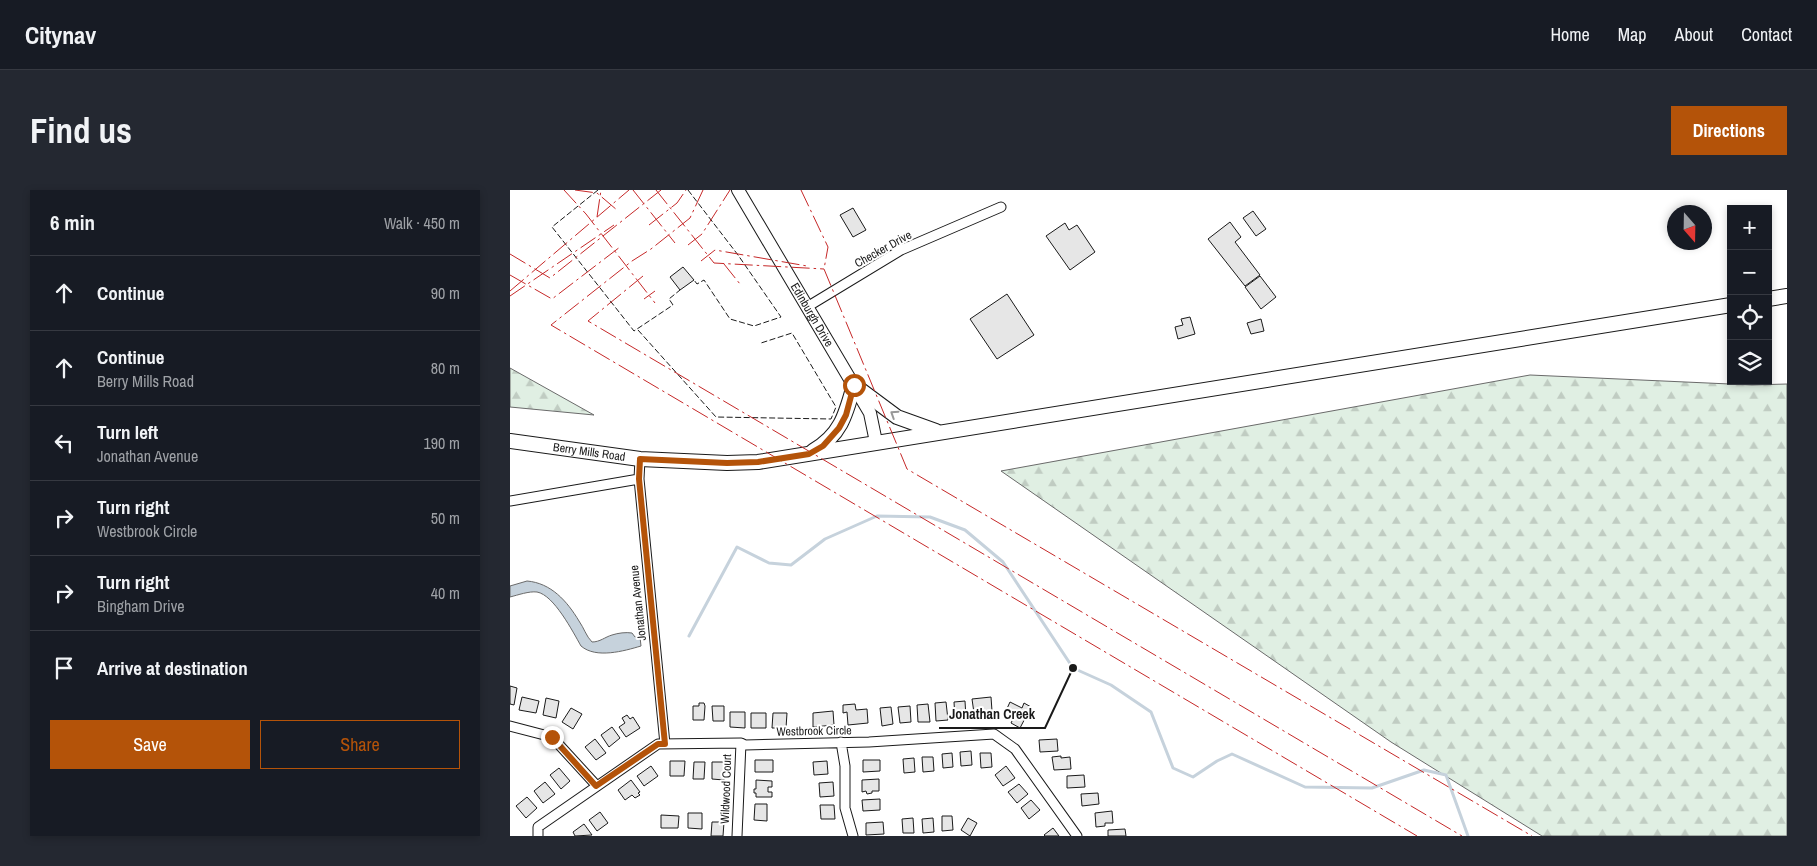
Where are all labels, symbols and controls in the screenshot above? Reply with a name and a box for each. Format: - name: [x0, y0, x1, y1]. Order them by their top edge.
- text: Citynav: [25, 19, 96, 51]
- text: Home: [1550, 22, 1590, 47]
- text: Map: [1618, 22, 1647, 47]
- text: About: [1675, 22, 1713, 47]
- text: Contact: [1741, 22, 1792, 47]
- button: Directions: [1671, 106, 1787, 155]
- text: Find us: [30, 107, 132, 154]
- north arrow: [1667, 205, 1712, 250]
- map controls: [1727, 205, 1772, 385]
- button: +: [1727, 205, 1772, 250]
- text: 6 min: [50, 208, 95, 237]
- text: Walk · 450 m: [384, 212, 460, 234]
- street label: Checker Drive: [852, 227, 914, 271]
- button: −: [1727, 250, 1772, 295]
- icon: ahead: [50, 279, 78, 307]
- text: Continue: [97, 280, 165, 306]
- street label: Edinburgh Drive: [787, 280, 837, 350]
- text: 90 m: [431, 282, 460, 304]
- button: locate: [1727, 295, 1772, 340]
- button: layers: [1727, 340, 1772, 385]
- text: Continue: [97, 344, 165, 370]
- icon: ahead: [50, 354, 78, 382]
- text: 80 m: [431, 357, 460, 379]
- text: Berry Mills Road: [97, 370, 194, 392]
- route start: [843, 374, 866, 397]
- one-way arrow: [890, 411, 900, 420]
- text: Turn left: [97, 419, 158, 445]
- icon: left: [50, 429, 78, 457]
- text: 190 m: [424, 432, 460, 454]
- street label: Berry Mills Road: [552, 439, 626, 465]
- text: Jonathan Avenue: [97, 445, 198, 467]
- text: Turn right: [97, 494, 169, 520]
- icon: right: [50, 504, 78, 532]
- text: 50 m: [431, 507, 460, 529]
- text: Westbrook Circle: [97, 520, 197, 542]
- street label: Jonathan Avenue: [626, 564, 650, 642]
- text: Turn right: [97, 569, 169, 595]
- icon: right: [50, 579, 78, 607]
- text: 40 m: [431, 582, 460, 604]
- text: Bingham Drive: [97, 595, 185, 617]
- icon: arrive: [50, 654, 78, 682]
- text: Arrive at destination: [97, 655, 248, 681]
- callout: Jonathan Creek: [939, 699, 1045, 728]
- text: Jonathan Creek: [949, 705, 1036, 723]
- button: Save: [50, 720, 250, 769]
- button: Share: [260, 720, 460, 769]
- street label: Westbrook Circle: [776, 722, 852, 740]
- route end: [541, 726, 564, 749]
- street label: Wildwood Court: [717, 753, 735, 824]

